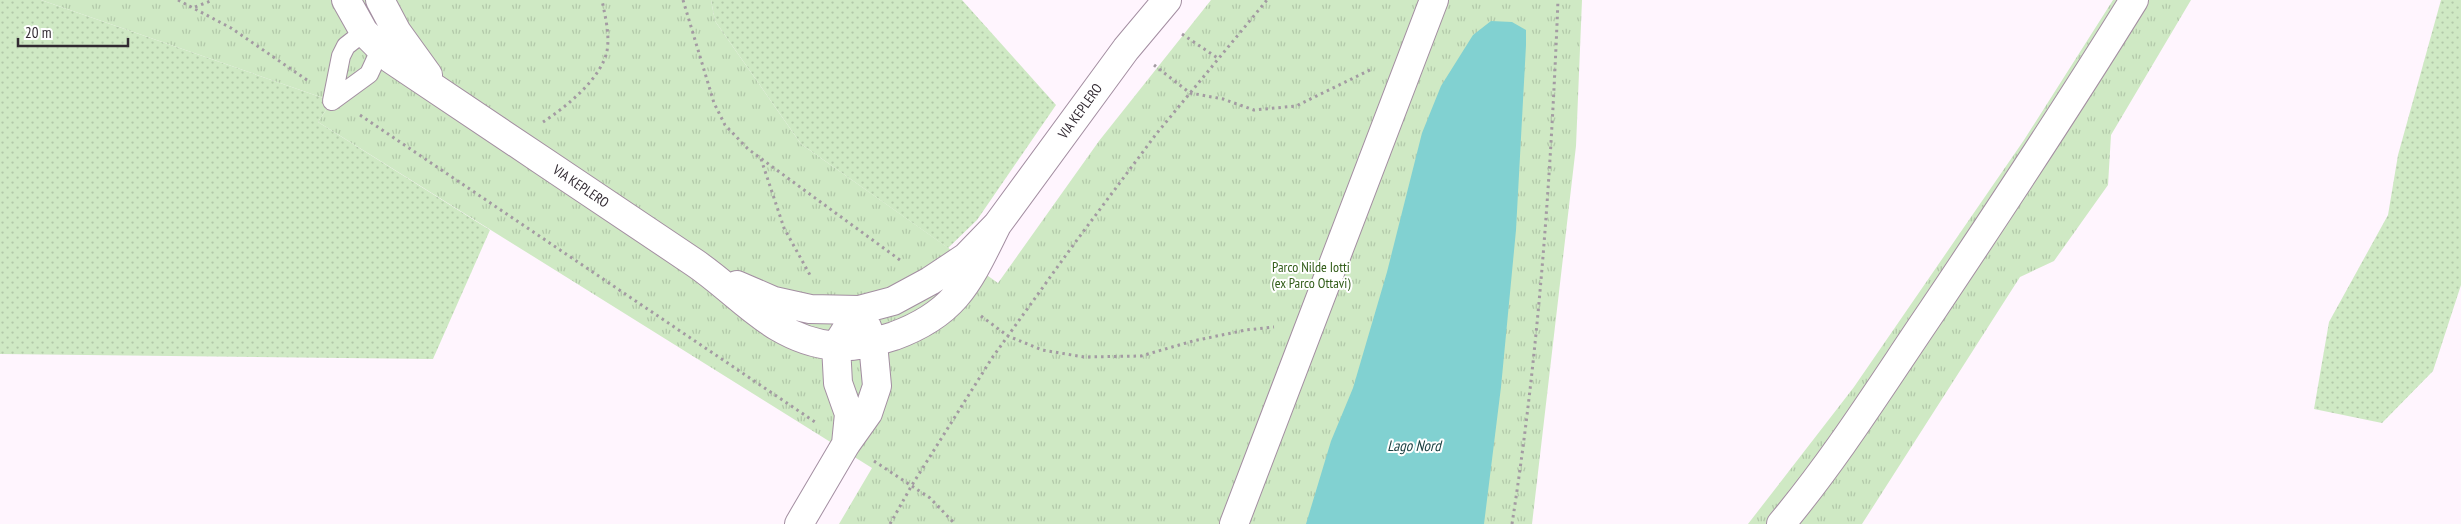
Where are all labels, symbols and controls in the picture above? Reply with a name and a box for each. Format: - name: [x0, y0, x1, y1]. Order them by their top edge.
- scale bar: [18, 15, 128, 47]
- text: 20 m: [25, 23, 51, 42]
- street label: VIA KEPLERO: [1053, 80, 1106, 143]
- street label: VIA KEPLERO: [549, 160, 613, 212]
- park label: Parco Nilde Iotti (ex Parco Ottavi): [1271, 258, 1351, 292]
- water label: Lago Nord: [1387, 436, 1443, 455]

